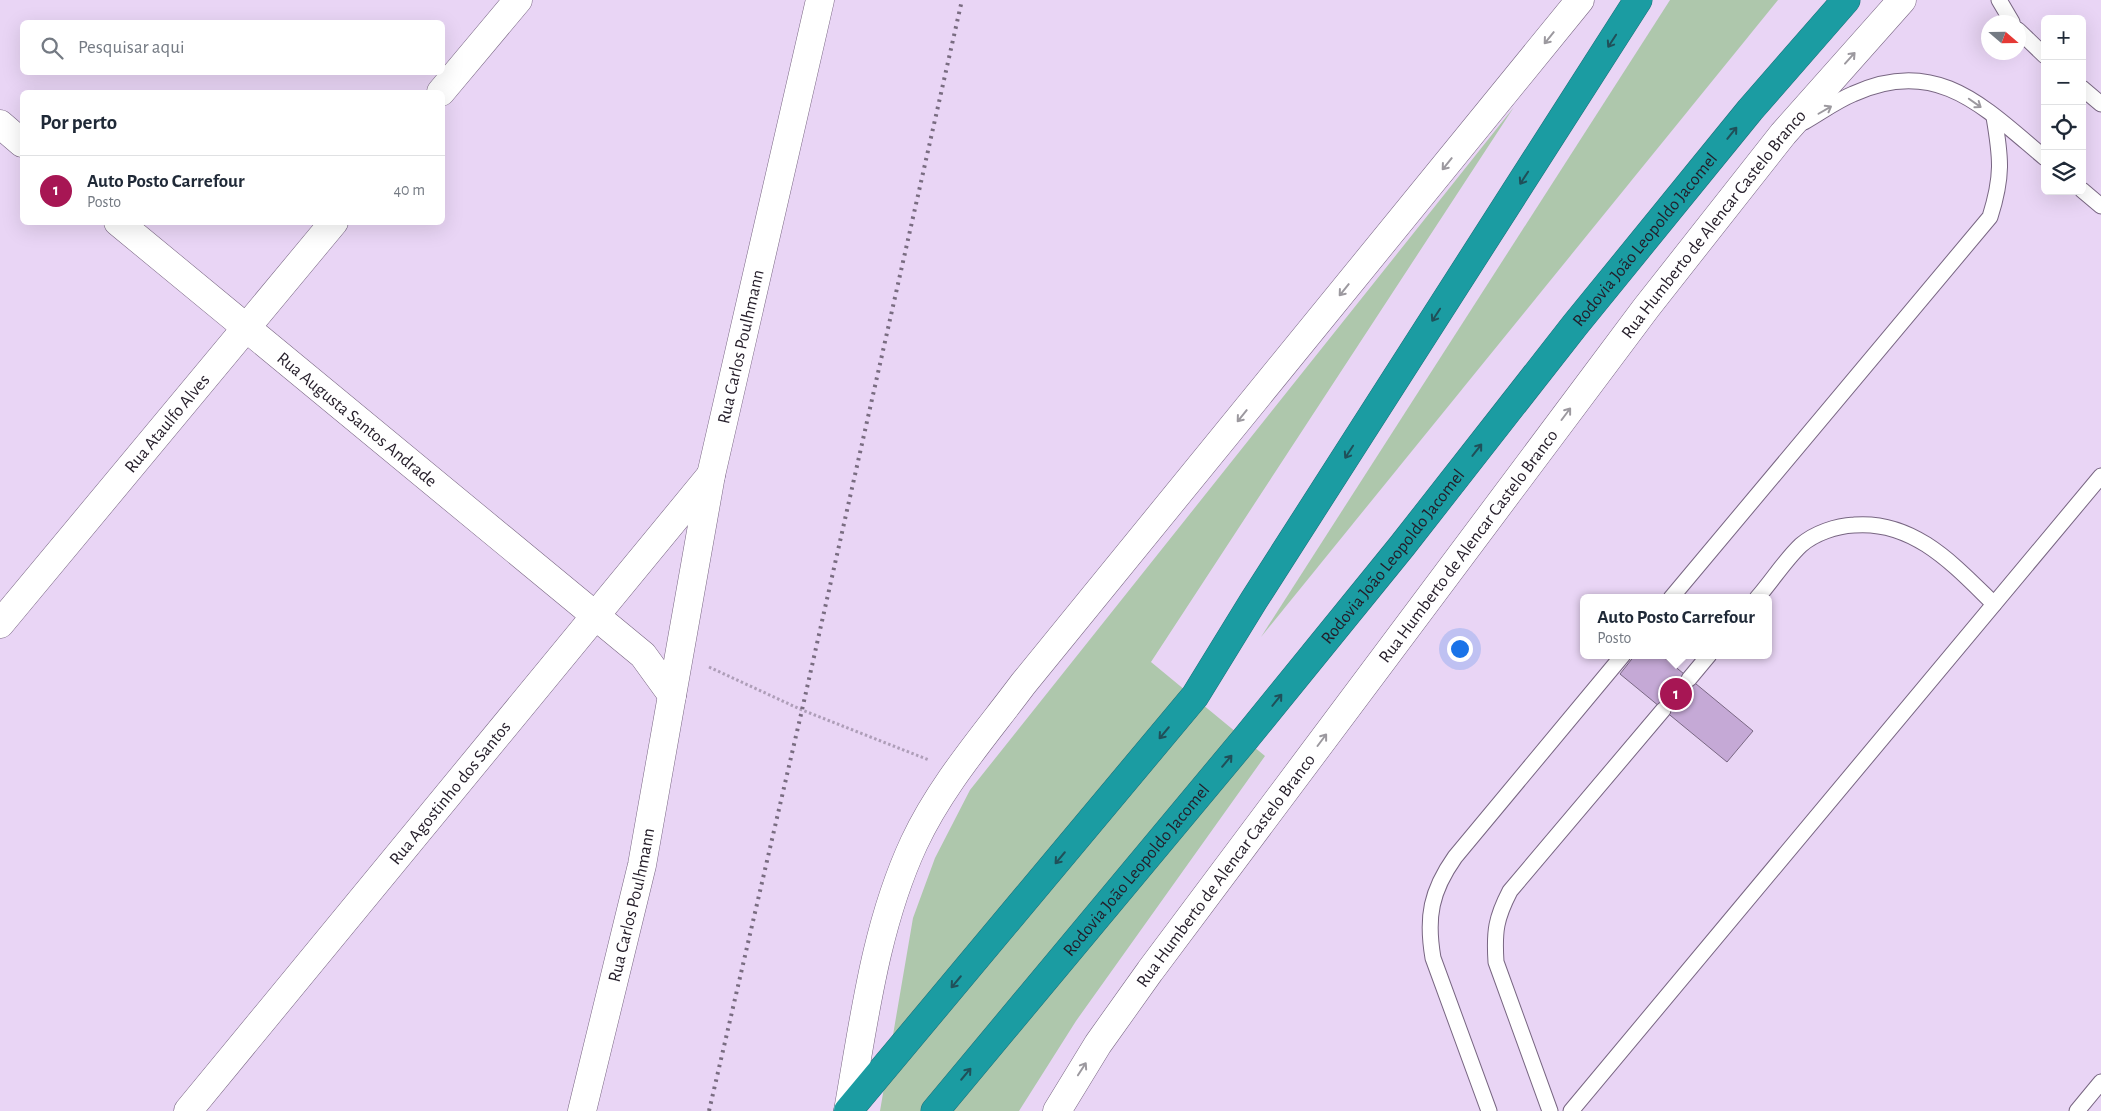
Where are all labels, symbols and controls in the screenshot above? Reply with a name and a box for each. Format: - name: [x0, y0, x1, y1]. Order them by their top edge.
- north arrow: [1981, 15, 2026, 60]
- map controls: [2041, 15, 2086, 195]
- button: +: [2041, 15, 2086, 60]
- search box: [20, 20, 445, 75]
- one-way arrow: [1544, 31, 1555, 44]
- icon: search: [38, 34, 66, 62]
- one-way arrow: [1607, 34, 1617, 48]
- text: Pesquisar aqui: [78, 38, 184, 57]
- one-way arrow: [1844, 52, 1856, 65]
- button: −: [2041, 60, 2086, 105]
- one-way arrow: [1968, 98, 1982, 108]
- one-way arrow: [1817, 104, 1832, 114]
- button: locate: [2041, 105, 2086, 150]
- street label: Rua Humberto de Alencar Castelo Branco: [1619, 107, 1810, 342]
- text: Por perto: [40, 112, 117, 133]
- one-way arrow: [1726, 126, 1737, 139]
- street label: Rodovia João Leopoldo Jacomel: [1570, 150, 1721, 330]
- button: layers: [2041, 150, 2086, 195]
- one-way arrow: [1441, 157, 1452, 170]
- one-way arrow: [1519, 170, 1529, 184]
- text: Auto Posto Carrefour: [87, 172, 245, 191]
- text: 1: [53, 182, 59, 198]
- text: 40 m: [393, 182, 425, 198]
- text: Posto: [87, 194, 121, 210]
- street label: Rua Carlos Poulhmann: [715, 268, 768, 426]
- one-way arrow: [1339, 283, 1350, 296]
- one-way arrow: [1431, 307, 1441, 321]
- street label: Rua Augusta Santos Andrade: [273, 349, 440, 491]
- street label: Rua Ataulfo Alves: [122, 371, 213, 477]
- one-way arrow: [1561, 408, 1572, 421]
- one-way arrow: [1236, 409, 1247, 422]
- street label: Rua Humberto de Alencar Castelo Branco: [1376, 427, 1562, 666]
- one-way arrow: [1344, 444, 1354, 458]
- one-way arrow: [1471, 444, 1482, 457]
- street label: Rodovia João Leopoldo Jacomel: [1318, 466, 1468, 648]
- popup: [1580, 594, 1772, 659]
- text: Auto Posto Carrefour: [1597, 608, 1755, 627]
- text: Posto: [1597, 630, 1631, 646]
- your location: [1447, 636, 1473, 662]
- pin: 1: [1660, 675, 1692, 713]
- one-way arrow: [1271, 694, 1282, 707]
- street label: Rua Agostinho dos Santos: [386, 718, 515, 869]
- one-way arrow: [1159, 726, 1170, 739]
- one-way arrow: [1317, 733, 1327, 747]
- street label: Rua Humberto de Alencar Castelo Branco: [1134, 751, 1319, 991]
- one-way arrow: [1222, 754, 1233, 767]
- street label: Rodovia João Leopoldo Jacomel: [1060, 781, 1214, 960]
- street label: Rua Carlos Poulhmann: [606, 827, 658, 984]
- one-way arrow: [1054, 851, 1065, 864]
- one-way arrow: [950, 976, 961, 989]
- one-way arrow: [1077, 1062, 1087, 1076]
- one-way arrow: [961, 1067, 972, 1080]

